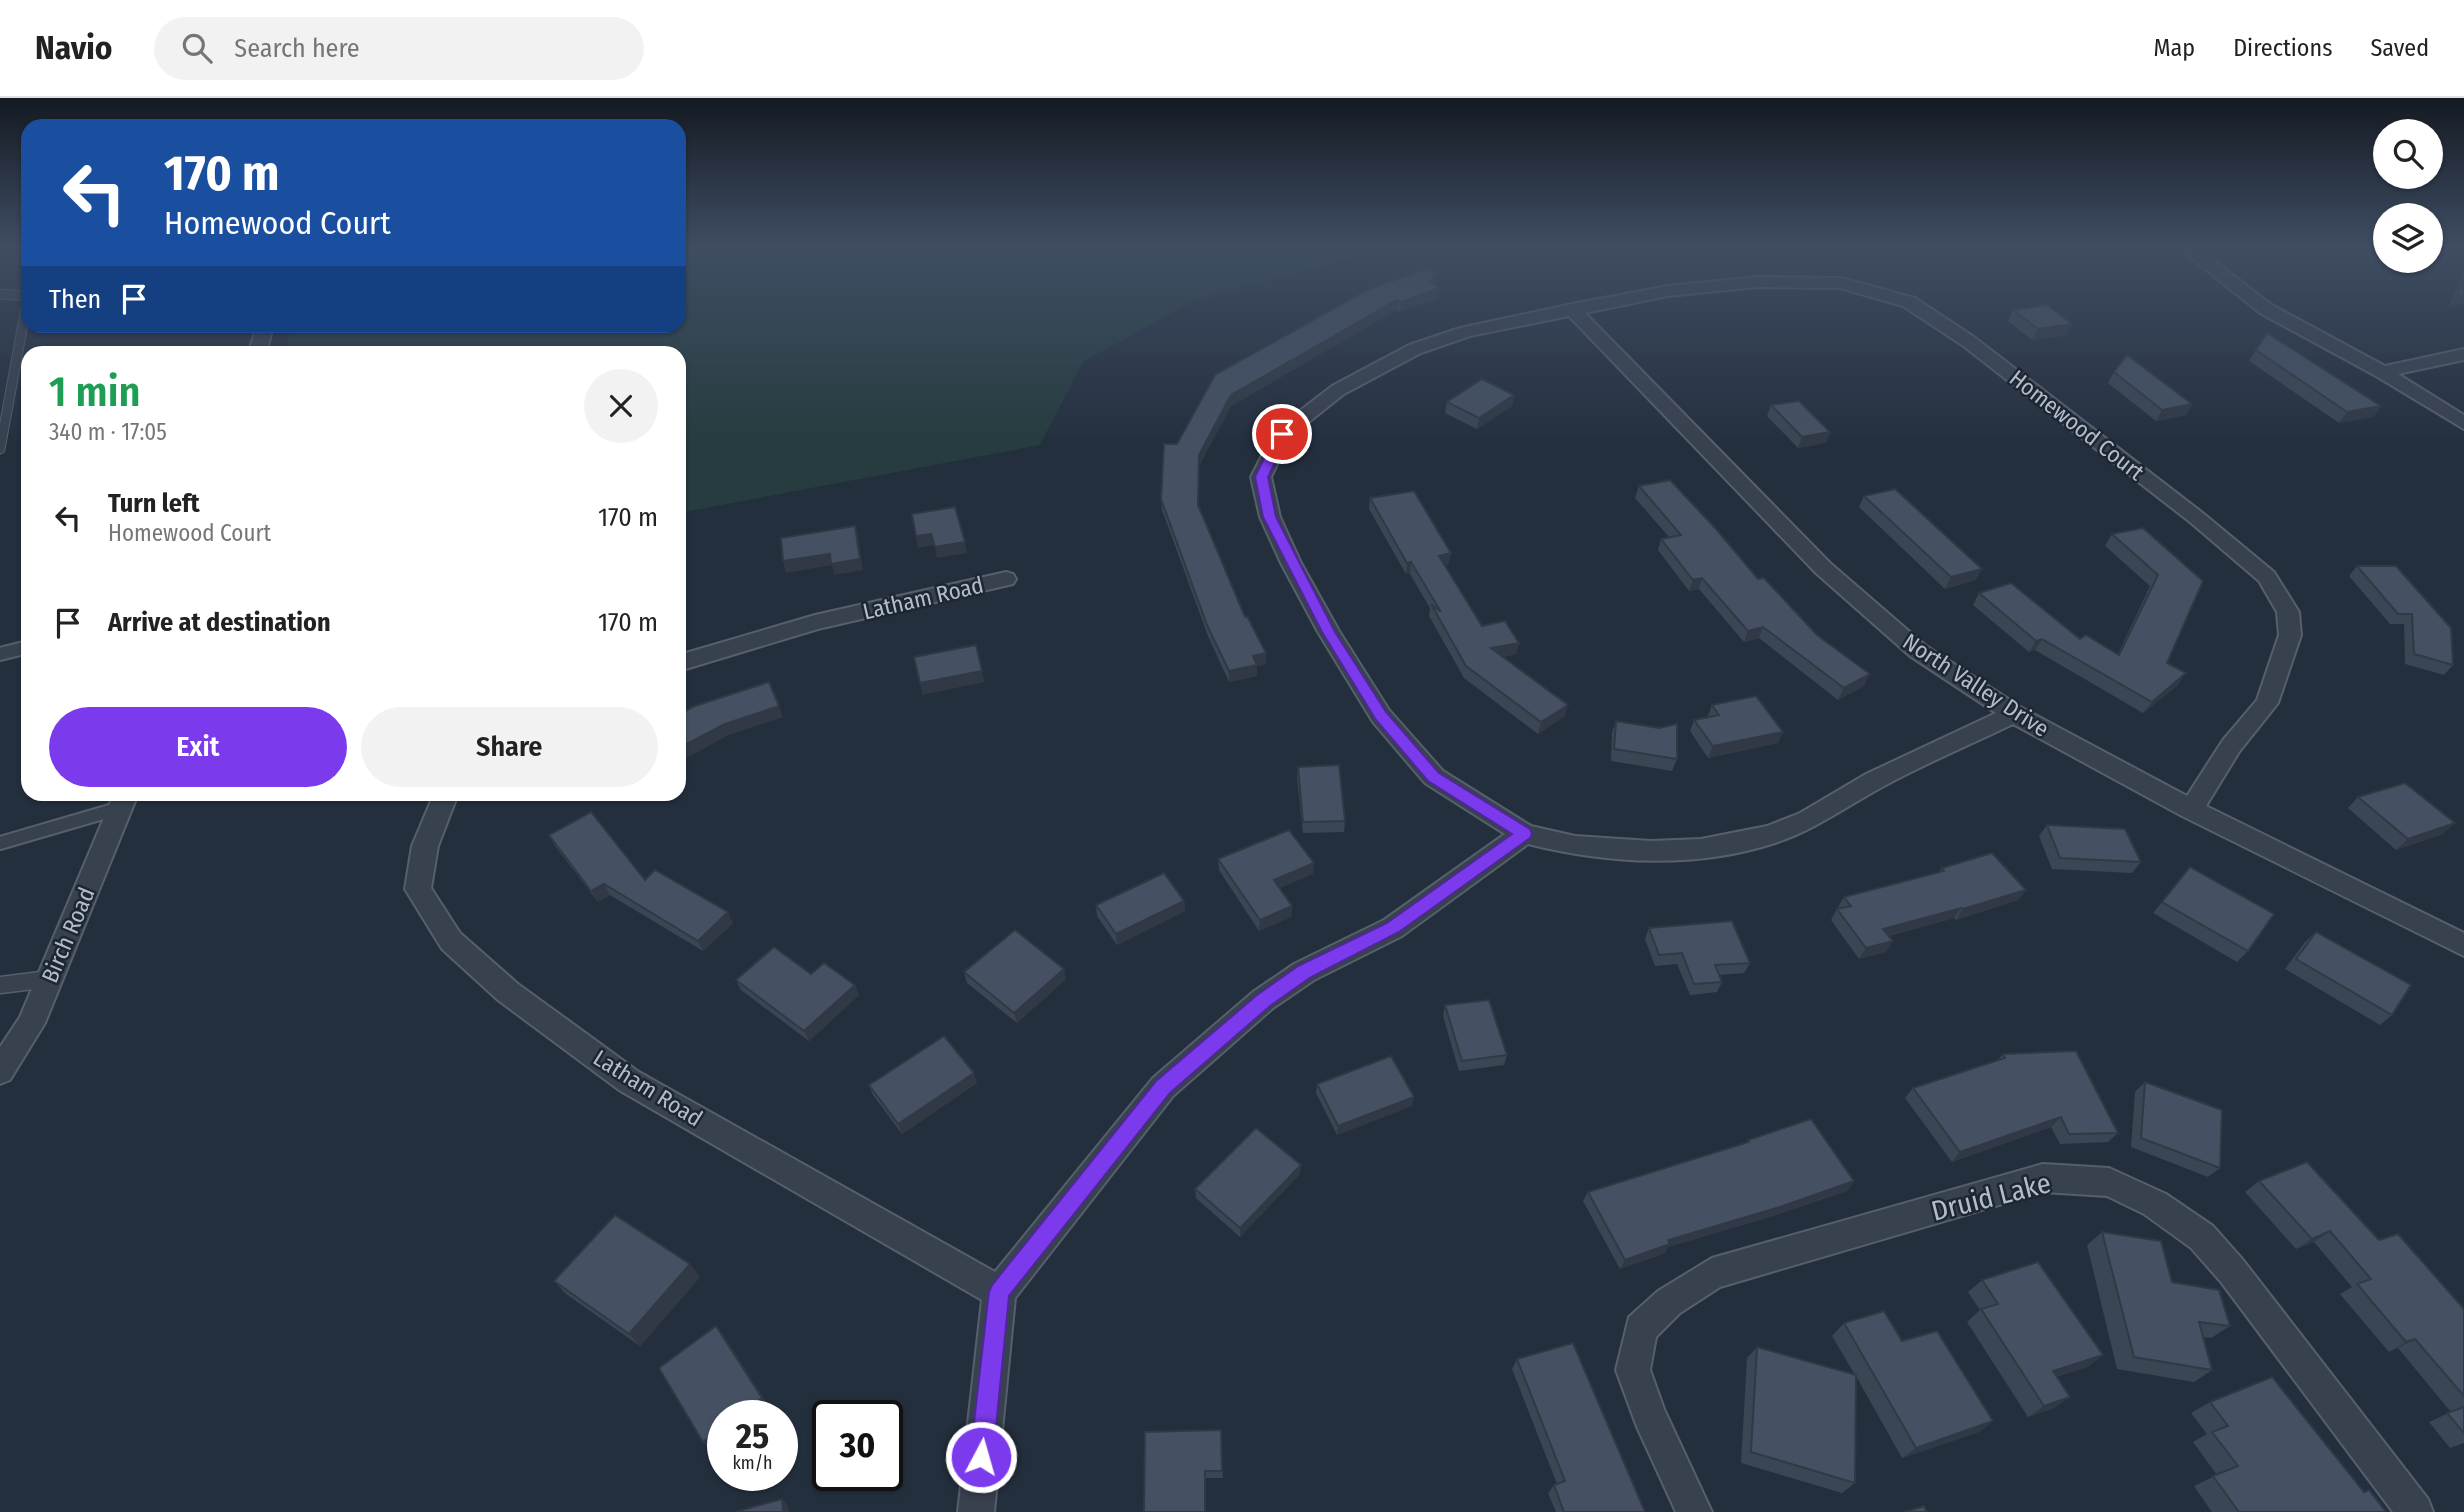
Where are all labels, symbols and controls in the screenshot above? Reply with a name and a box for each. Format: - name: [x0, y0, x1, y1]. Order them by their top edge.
- search box: [154, 17, 644, 80]
- text: Navio: [35, 28, 112, 68]
- icon: search: [178, 29, 216, 67]
- text: Search here: [234, 33, 360, 64]
- text: Map: [2154, 34, 2195, 62]
- text: Directions: [2233, 34, 2332, 62]
- text: Saved: [2370, 34, 2429, 62]
- map controls: [2373, 119, 2443, 273]
- button: search: [2373, 119, 2443, 189]
- text: 170 m: [164, 144, 280, 203]
- icon: left: [49, 147, 140, 238]
- button: layers: [2373, 203, 2443, 273]
- text: Homewood Court: [164, 204, 391, 242]
- icon: arrive: [115, 280, 153, 318]
- text: Then: [49, 284, 101, 315]
- street label: Homewood Court: [2004, 364, 2150, 486]
- text: 1 min: [49, 367, 140, 417]
- button: close: [584, 369, 658, 443]
- pin: [1252, 404, 1312, 464]
- icon: arrive: [1263, 415, 1301, 453]
- text: 340 m · 17:05: [49, 418, 167, 446]
- text: Turn left: [108, 488, 200, 519]
- icon: left: [49, 499, 87, 537]
- text: 170 m: [598, 502, 658, 533]
- text: Homewood Court: [108, 519, 271, 547]
- street label: Latham Road: [860, 571, 986, 625]
- icon: arrive: [49, 604, 87, 642]
- text: Arrive at destination: [108, 607, 331, 638]
- text: 170 m: [598, 607, 658, 638]
- street label: North Valley Drive: [1898, 627, 2054, 743]
- button: Exit: [49, 707, 347, 787]
- button: Share: [361, 707, 658, 787]
- street label: Birch Road: [35, 883, 101, 987]
- street label: Latham Road: [588, 1044, 708, 1132]
- street label: Druid Lake: [1928, 1166, 2054, 1228]
- speed limit sign: 30: [812, 1400, 903, 1491]
- text: 25: [736, 1415, 769, 1457]
- position arrow: [944, 1420, 1018, 1494]
- text: km/h: [732, 1452, 773, 1474]

